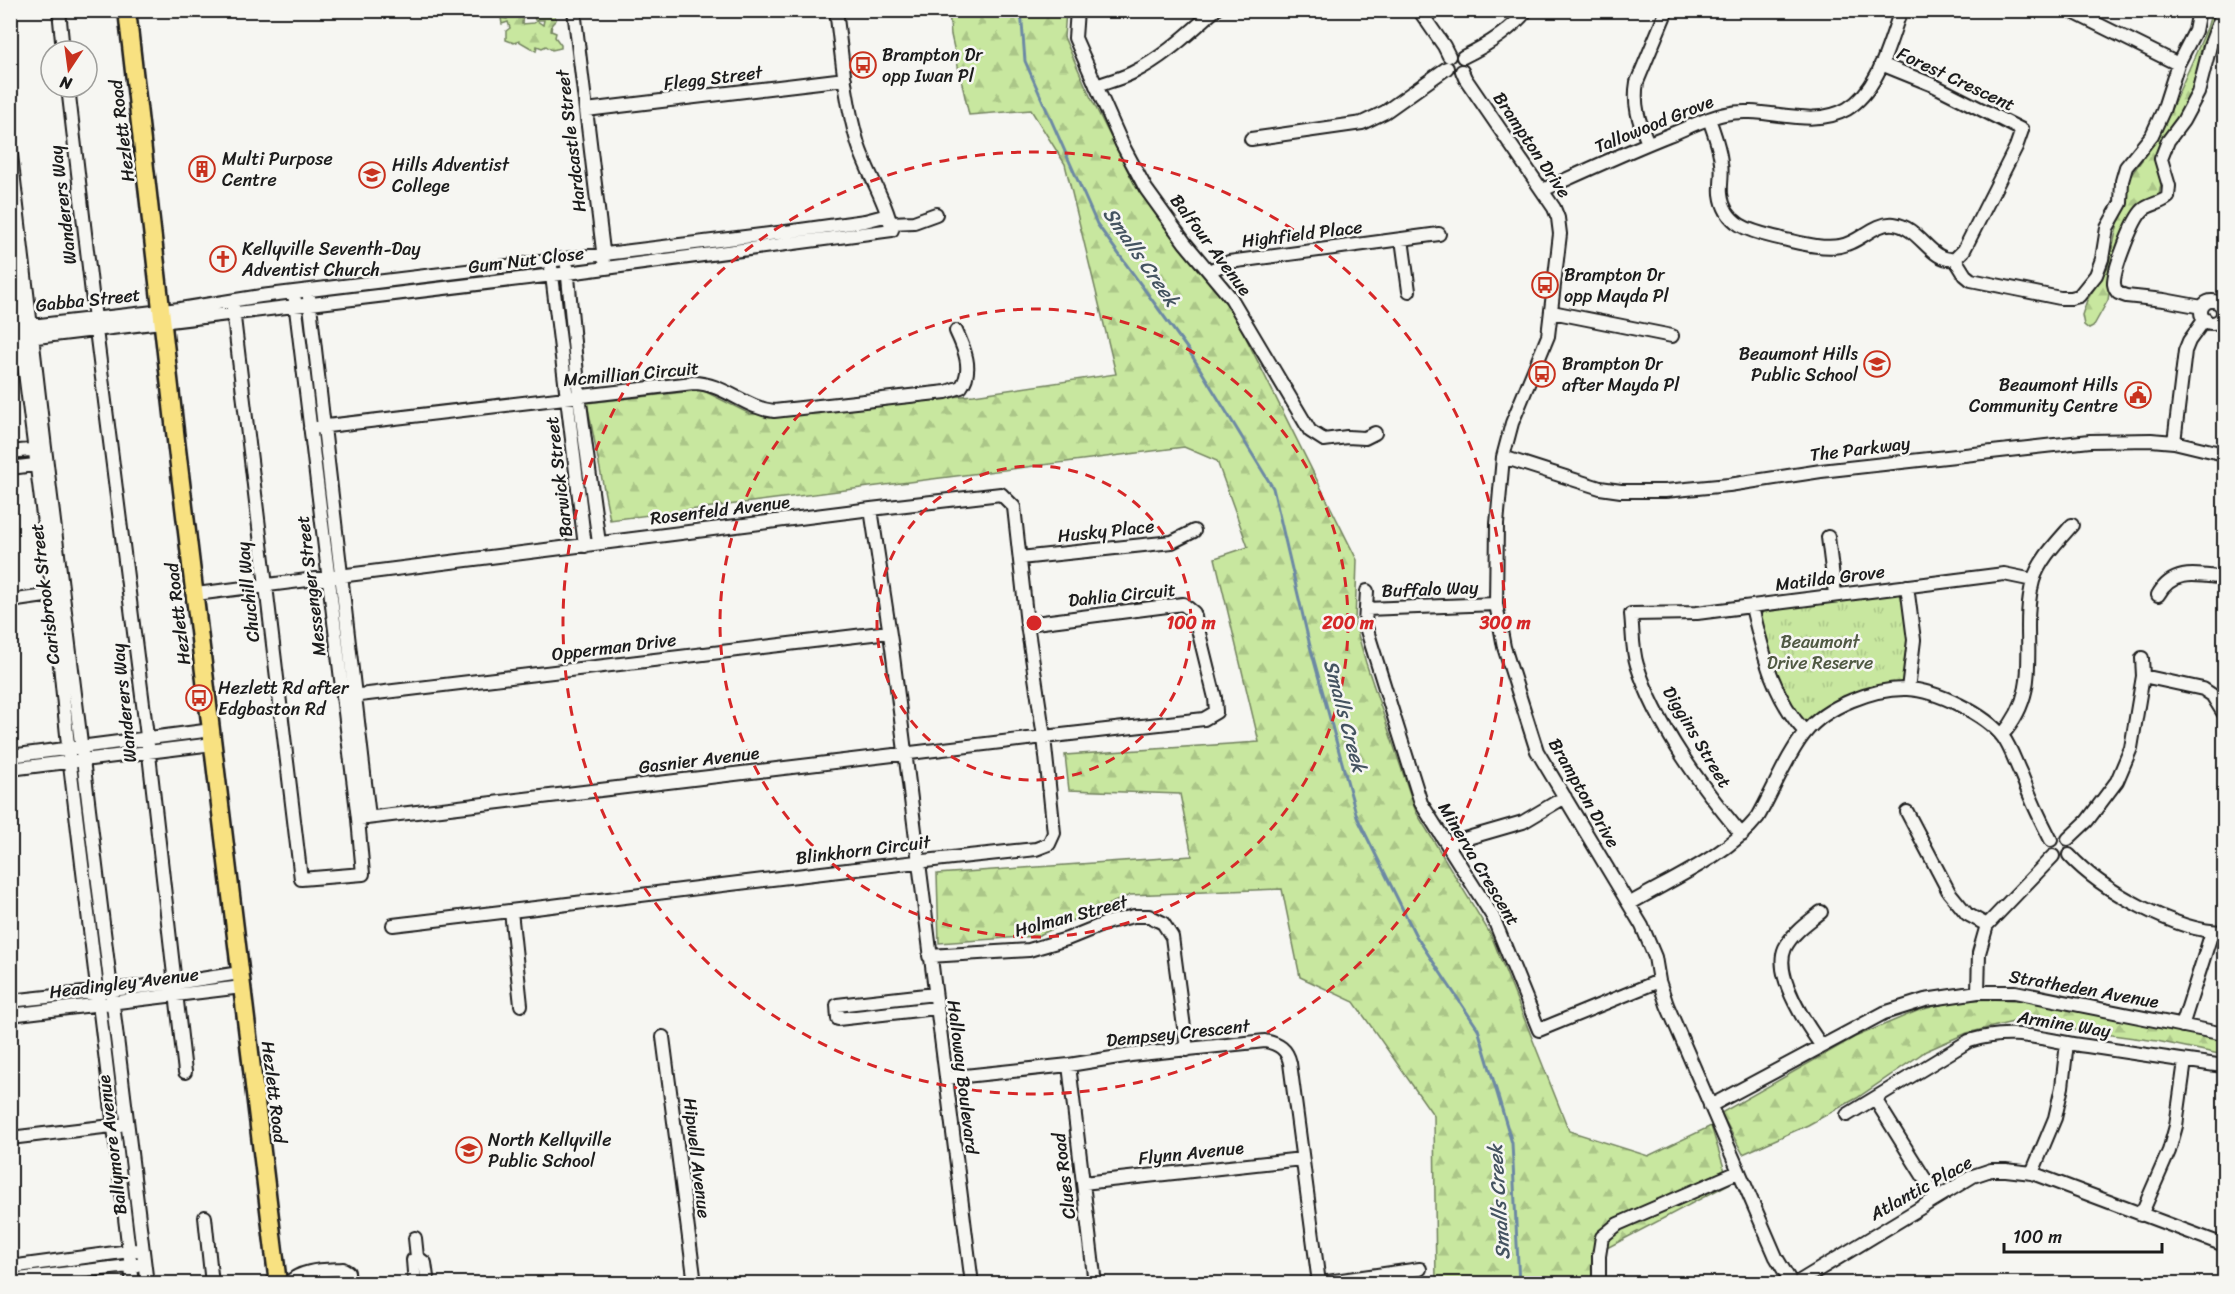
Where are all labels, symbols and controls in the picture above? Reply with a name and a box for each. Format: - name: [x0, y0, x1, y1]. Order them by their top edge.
- street label: Forest Crescent: [1892, 38, 2021, 120]
- north arrow: [39, 39, 99, 99]
- place label: Brampton Dr opp Iwan Pl: [882, 39, 984, 92]
- bus stop icon: Brampton Dr opp Iwan Pl: [848, 50, 878, 80]
- street label: Flegg Street: [662, 56, 765, 100]
- street label: Hardcastle Street: [546, 67, 596, 214]
- text: N: [56, 68, 75, 99]
- street label: Hezlett Road: [100, 77, 144, 184]
- street label: Brampton Drive: [1484, 85, 1580, 205]
- street label: Tallowood Grove: [1589, 85, 1719, 162]
- street label: Wanderers Way: [40, 143, 86, 266]
- place label: Multi Purpose Centre: [222, 143, 333, 196]
- place label: Hills Adventist College: [392, 149, 510, 202]
- building icon: Multi Purpose Centre: [187, 154, 217, 184]
- school or university icon: Hills Adventist College: [357, 160, 387, 190]
- street label: Balfour Avenue: [1162, 187, 1261, 303]
- water label: Smalls Creek: [1094, 200, 1189, 316]
- street label: Highfield Place: [1240, 211, 1364, 257]
- place label: Kellyville Seventh-Day Adventist Church: [241, 233, 421, 286]
- street label: Gum Nut Close: [466, 237, 586, 283]
- church icon: Kellyville Seventh-Day Adventist Church: [208, 244, 238, 274]
- place label: Brampton Dr opp Mayda Pl: [1564, 259, 1670, 312]
- bus stop icon: Brampton Dr opp Mayda Pl: [1530, 270, 1560, 300]
- street label: Gabba Street: [34, 279, 142, 321]
- place label: Beaumont Hills Public School: [1739, 338, 1859, 391]
- place label: Brampton Dr after Mayda Pl: [1562, 348, 1680, 401]
- school or university icon: Beaumont Hills Public School: [1862, 349, 1892, 379]
- street label: Mcmillian Circuit: [562, 352, 700, 396]
- bus stop icon: Brampton Dr after Mayda Pl: [1527, 359, 1557, 389]
- place label: Beaumont Hills Community Centre: [1969, 369, 2119, 422]
- public building icon: Beaumont Hills Community Centre: [2123, 380, 2153, 410]
- street label: Barwick Street: [536, 415, 582, 539]
- street label: The Parkway: [1808, 427, 1913, 471]
- street label: Rosenfeld Avenue: [648, 486, 792, 534]
- street label: Husky Place: [1056, 510, 1156, 552]
- street label: Messenger Street: [286, 514, 336, 658]
- street label: Carisbrook Street: [20, 521, 70, 666]
- street label: Chuchill Way: [227, 539, 269, 644]
- street label: Matilda Grove: [1773, 555, 1887, 601]
- street label: Hezlett Road: [156, 560, 200, 667]
- street label: Buffalo Way: [1381, 571, 1480, 607]
- street label: Dahlia Circuit: [1067, 573, 1178, 617]
- text: 100 m: [1167, 607, 1216, 639]
- text: 200 m: [1321, 607, 1374, 639]
- text: 300 m: [1478, 607, 1531, 639]
- centre of rings: [1024, 613, 1044, 633]
- street label: Opperman Drive: [550, 623, 678, 671]
- park label: Beaumont Drive Reserve: [1767, 626, 1873, 679]
- street label: Wanderers Way: [102, 641, 146, 764]
- water label: Smalls Creek: [1313, 656, 1377, 778]
- place label: Hezlett Rd after Edgbaston Rd: [218, 672, 350, 725]
- street label: Diggins Street: [1654, 680, 1740, 794]
- bus stop icon: Hezlett Rd after Edgbaston Rd: [184, 683, 214, 713]
- street label: Brampton Drive: [1539, 732, 1629, 854]
- street label: Gasnier Avenue: [637, 737, 762, 783]
- street label: Minerva Crescent: [1429, 796, 1529, 932]
- street label: Blinkhorn Circuit: [794, 826, 933, 874]
- street label: Holman Street: [1011, 885, 1132, 946]
- street label: Headingley Avenue: [47, 958, 201, 1008]
- street label: Stratheden Avenue: [2007, 960, 2162, 1018]
- street label: Halloway Boulevard: [938, 998, 989, 1157]
- street label: Armine Way: [2014, 1001, 2114, 1047]
- street label: Dempsey Crescent: [1105, 1009, 1252, 1056]
- street label: Hezlett Road: [252, 1039, 296, 1146]
- street label: Ballymore Avenue: [87, 1073, 136, 1217]
- street label: Hipwell Avenue: [674, 1096, 720, 1220]
- place label: North Kellyville Public School: [488, 1124, 612, 1177]
- street label: Clues Road: [1043, 1130, 1085, 1221]
- street label: Flynn Avenue: [1137, 1132, 1246, 1174]
- school or university icon: North Kellyville Public School: [454, 1135, 484, 1165]
- water label: Smalls Creek: [1477, 1142, 1520, 1261]
- street label: Atlantic Place: [1863, 1147, 1978, 1230]
- scale bar: [2004, 1216, 2162, 1254]
- text: 100 m: [2013, 1221, 2062, 1253]

